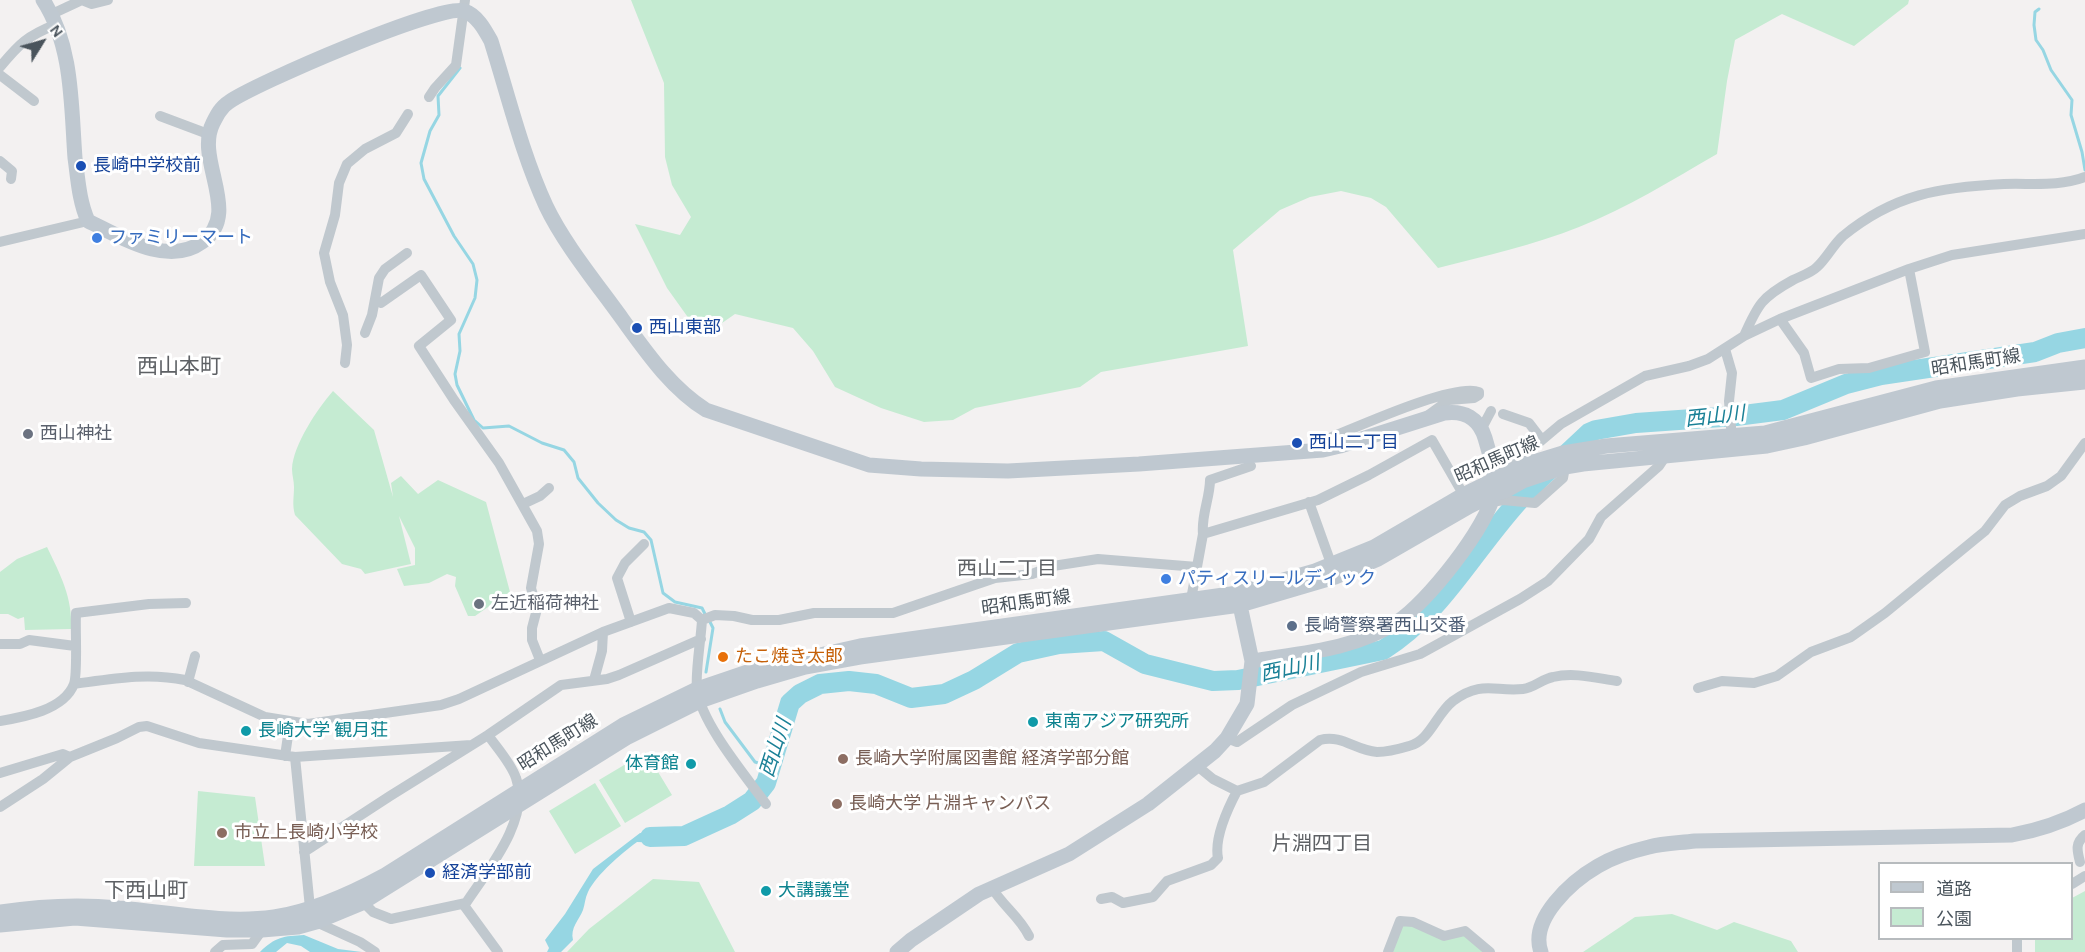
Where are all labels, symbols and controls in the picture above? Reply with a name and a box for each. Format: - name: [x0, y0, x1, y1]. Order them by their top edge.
- north arrow: [12, 12, 72, 72]
- text: N: [46, 21, 68, 41]
- place label: 長崎中学校前: [93, 155, 201, 177]
- marker: 長崎中学校前: [74, 159, 88, 173]
- place label: ファミリーマート: [109, 227, 253, 249]
- marker: ファミリーマート: [90, 231, 104, 245]
- place label: 西山東部: [649, 317, 721, 339]
- marker: 西山東部: [630, 321, 644, 335]
- street label: 昭和馬町線: [1930, 345, 2022, 381]
- district label: 西山本町: [137, 354, 221, 380]
- water label: 西山川: [1684, 402, 1746, 432]
- place label: 西山神社: [40, 423, 112, 445]
- marker: 西山神社: [21, 427, 35, 441]
- place label: 西山二丁目: [1309, 432, 1399, 454]
- street label: 昭和馬町線: [1451, 432, 1543, 488]
- marker: 西山二丁目: [1290, 436, 1304, 450]
- district label: 西山二丁目: [957, 557, 1057, 581]
- place label: パティスリールディック: [1178, 568, 1376, 590]
- marker: パティスリールディック: [1159, 572, 1173, 586]
- street label: 昭和馬町線: [980, 586, 1072, 620]
- place label: 左近稲荷神社: [491, 593, 599, 615]
- marker: 左近稲荷神社: [472, 597, 486, 611]
- place label: 長崎警察署西山交番: [1304, 615, 1466, 637]
- marker: 長崎警察署西山交番: [1285, 619, 1299, 633]
- place label: たこ焼き太郎: [735, 646, 843, 668]
- marker: たこ焼き太郎: [716, 650, 730, 664]
- water label: 西山川: [1258, 651, 1322, 687]
- street label: 昭和馬町線: [514, 710, 602, 776]
- place label: 東南アジア研究所: [1045, 711, 1189, 733]
- marker: 東南アジア研究所: [1026, 715, 1040, 729]
- water label: 西山川: [755, 716, 797, 780]
- place label: 長崎大学 観月荘: [258, 720, 388, 742]
- marker: 長崎大学 観月荘: [239, 724, 253, 738]
- place label: 長崎大学附属図書館 経済学部分館: [855, 748, 1129, 770]
- marker: 長崎大学附属図書館 経済学部分館: [836, 752, 850, 766]
- place label: 体育館: [625, 753, 679, 775]
- marker: 体育館: [684, 757, 698, 771]
- place label: 長崎大学 片淵キャンパス: [849, 793, 1051, 815]
- marker: 長崎大学 片淵キャンパス: [830, 797, 844, 811]
- place label: 市立上長崎小学校: [234, 822, 378, 844]
- marker: 市立上長崎小学校: [215, 826, 229, 840]
- district label: 片淵四丁目: [1272, 832, 1372, 856]
- place label: 経済学部前: [442, 862, 532, 884]
- legend: [1878, 862, 2073, 940]
- marker: 経済学部前: [423, 866, 437, 880]
- district label: 下西山町: [104, 878, 188, 904]
- text: 道路: [1936, 878, 1972, 900]
- place label: 大講議堂: [778, 880, 850, 902]
- marker: 大講議堂: [759, 884, 773, 898]
- text: 公園: [1936, 908, 1972, 930]

